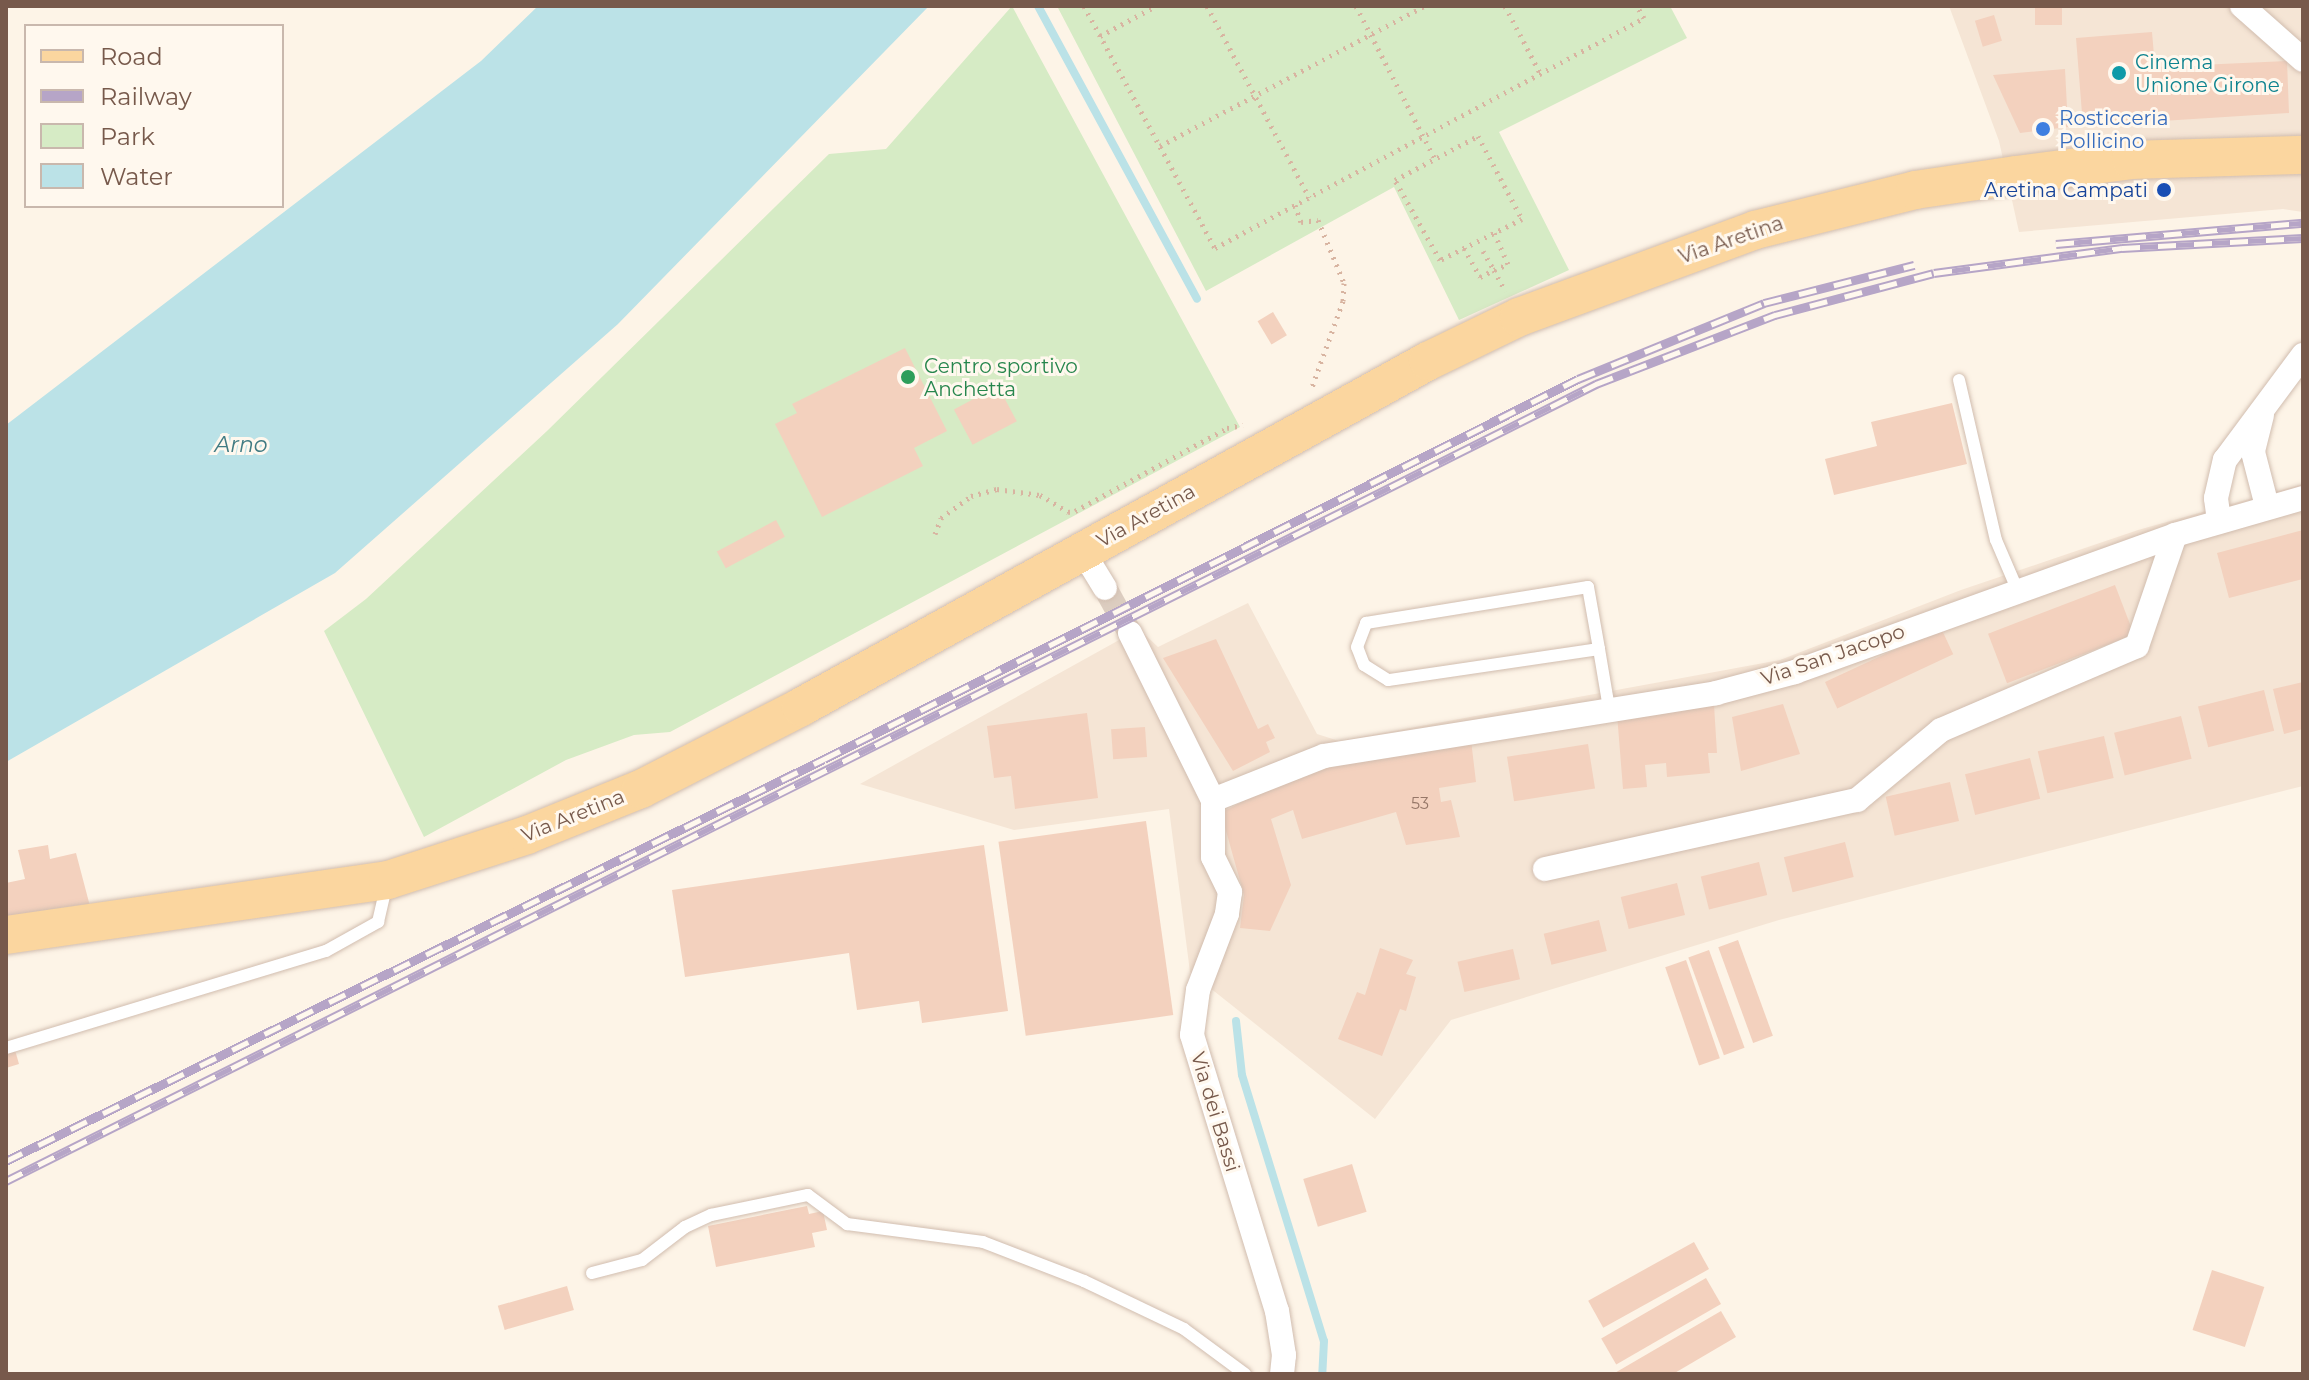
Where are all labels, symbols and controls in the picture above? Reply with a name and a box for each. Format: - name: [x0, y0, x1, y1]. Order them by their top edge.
- legend: [24, 24, 284, 208]
- text: Road: [100, 42, 163, 71]
- place label: Cinema Unione Girone: [2135, 50, 2280, 97]
- marker: Cinema Unione Girone: [2110, 64, 2128, 82]
- text: Railway: [100, 82, 192, 111]
- place label: Rosticceria Pollicino: [2059, 106, 2169, 153]
- marker: Rosticceria Pollicino: [2034, 120, 2052, 138]
- text: Park: [100, 122, 155, 151]
- text: Water: [100, 162, 173, 191]
- place label: Aretina Campati: [1984, 178, 2148, 202]
- marker: Aretina Campati: [2155, 181, 2173, 199]
- street label: Via Aretina: [1676, 211, 1786, 269]
- place label: Centro sportivo Anchetta: [924, 354, 1078, 401]
- marker: Centro sportivo Anchetta: [899, 368, 917, 386]
- water label: Arno: [214, 432, 268, 458]
- street label: Via Aretina: [1093, 479, 1199, 553]
- street label: Via San Jacopo: [1758, 619, 1908, 691]
- street label: Via Aretina: [518, 784, 628, 848]
- house number: 53: [1411, 794, 1429, 814]
- street label: Via dei Bassi: [1185, 1049, 1245, 1175]

